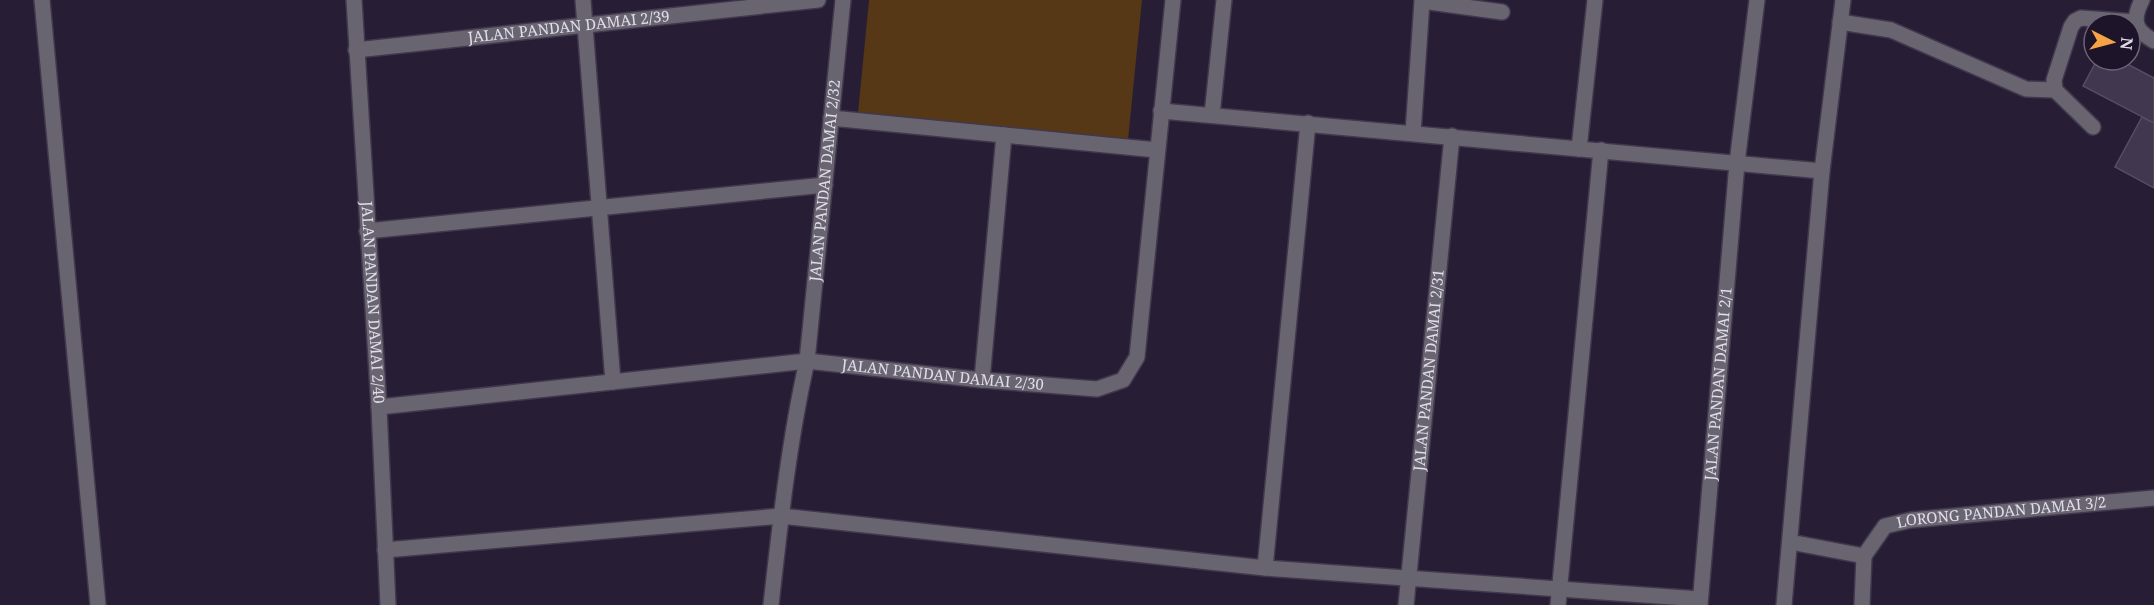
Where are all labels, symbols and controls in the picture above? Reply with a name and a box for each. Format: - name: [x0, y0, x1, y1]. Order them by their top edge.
- street label: JALAN PANDAN DAMAI 2/39: [466, 5, 671, 47]
- north arrow: [2082, 12, 2142, 72]
- text: N: [2115, 36, 2139, 51]
- street label: JALAN PANDAN DAMAI 2/32: [804, 79, 844, 283]
- street label: JALAN PANDAN DAMAI 2/40: [357, 200, 390, 404]
- street label: JALAN PANDAN DAMAI 2/31: [1408, 268, 1448, 473]
- street label: JALAN PANDAN DAMAI 2/1: [1699, 286, 1736, 482]
- street label: JALAN PANDAN DAMAI 2/30: [840, 354, 1045, 394]
- street label: LORONG PANDAN DAMAI 3/2: [1894, 491, 2107, 532]

